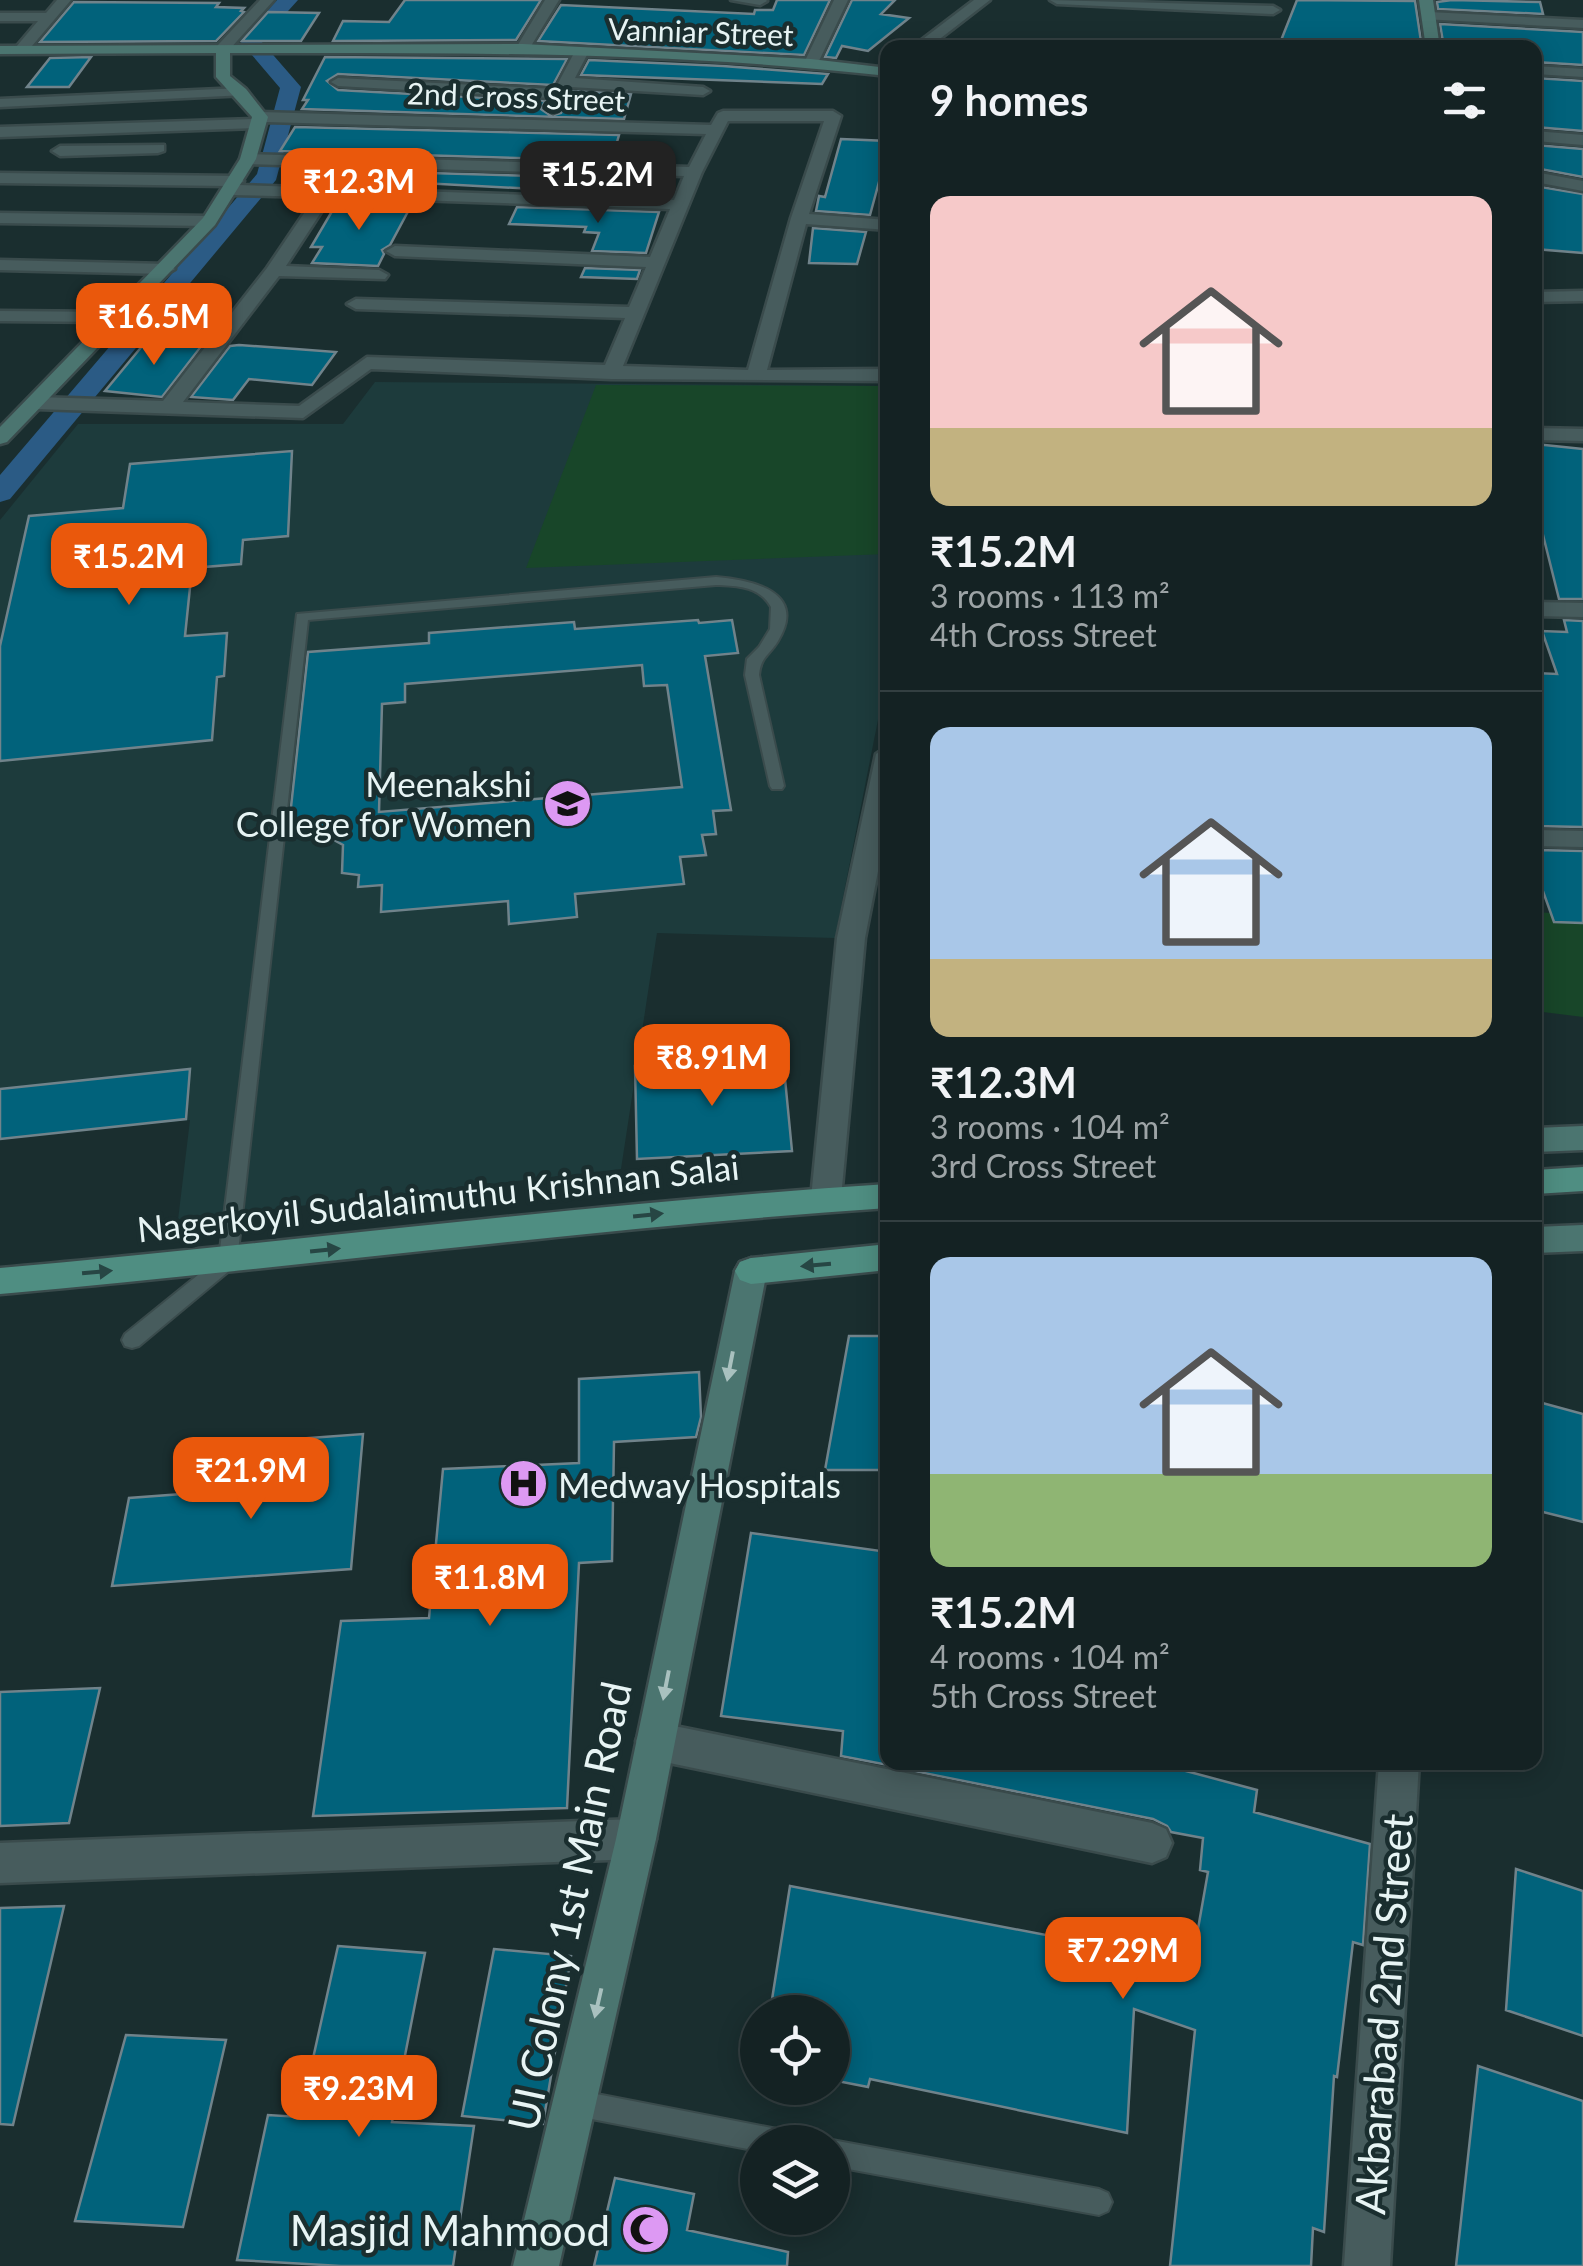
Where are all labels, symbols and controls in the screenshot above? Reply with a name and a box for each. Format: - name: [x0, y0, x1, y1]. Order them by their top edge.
- street label: Vanniar Street: [608, 10, 795, 52]
- icon: filters: [1437, 73, 1492, 128]
- street label: 2nd Cross Street: [406, 74, 626, 118]
- text: 9 homes: [930, 75, 1088, 125]
- pin: ₹15.2M: [517, 141, 679, 226]
- pin: ₹12.3M: [278, 148, 440, 233]
- text: ₹15.2M: [542, 154, 654, 193]
- text: ₹12.3M: [303, 161, 415, 200]
- icon: home: [1121, 261, 1301, 441]
- pin: ₹16.5M: [73, 283, 235, 368]
- text: ₹16.5M: [98, 296, 210, 335]
- pin: ₹15.2M: [48, 523, 210, 608]
- text: ₹15.2M: [930, 526, 1077, 576]
- text: ₹15.2M: [73, 536, 185, 575]
- text: 3 rooms · 113 m²: [930, 576, 1170, 615]
- text: 4th Cross Street: [930, 615, 1157, 654]
- place label: Meenakshi College for Women: [236, 762, 532, 844]
- school or university icon: Meenakshi College for Women: [541, 777, 593, 829]
- icon: home: [1121, 792, 1301, 972]
- pin: ₹8.91M: [631, 1024, 793, 1109]
- text: ₹8.91M: [656, 1037, 768, 1076]
- text: ₹12.3M: [930, 1057, 1077, 1107]
- text: 3 rooms · 104 m²: [930, 1107, 1170, 1146]
- street label: Nagerkoyil Sudalaimuthu Krishnan Salai: [135, 1144, 741, 1250]
- text: 3rd Cross Street: [930, 1146, 1156, 1185]
- one-way arrow: [633, 1207, 665, 1223]
- one-way arrow: [310, 1242, 342, 1258]
- one-way arrow: [800, 1258, 831, 1274]
- one-way arrow: [82, 1264, 114, 1280]
- icon: home: [1121, 1322, 1301, 1502]
- one-way arrow: [722, 1351, 738, 1382]
- pin: ₹21.9M: [170, 1437, 332, 1522]
- text: ₹21.9M: [195, 1450, 307, 1489]
- hospital icon: Medway Hospitals: [497, 1458, 549, 1510]
- place label: Medway Hospitals: [558, 1463, 841, 1505]
- pin: ₹11.8M: [409, 1544, 571, 1629]
- text: ₹11.8M: [434, 1557, 546, 1596]
- text: ₹15.2M: [930, 1587, 1077, 1637]
- text: 4 rooms · 104 m²: [930, 1637, 1170, 1676]
- one-way arrow: [658, 1670, 674, 1701]
- text: 5th Cross Street: [930, 1676, 1157, 1715]
- street label: UI Colony 1st Main Road: [497, 1677, 641, 2135]
- street label: Akbarabad 2nd Street: [1344, 1812, 1422, 2216]
- pin: ₹7.29M: [1042, 1917, 1204, 2002]
- text: ₹7.29M: [1067, 1930, 1179, 1969]
- one-way arrow: [590, 1988, 605, 2019]
- map controls: [740, 1995, 850, 2235]
- button: locate: [740, 1995, 850, 2105]
- pin: ₹9.23M: [278, 2055, 440, 2140]
- text: ₹9.23M: [303, 2068, 415, 2107]
- button: layers: [740, 2125, 850, 2235]
- mosque icon: Masjid Mahmood: [619, 2204, 671, 2256]
- place label: Masjid Mahmood: [290, 2205, 610, 2255]

